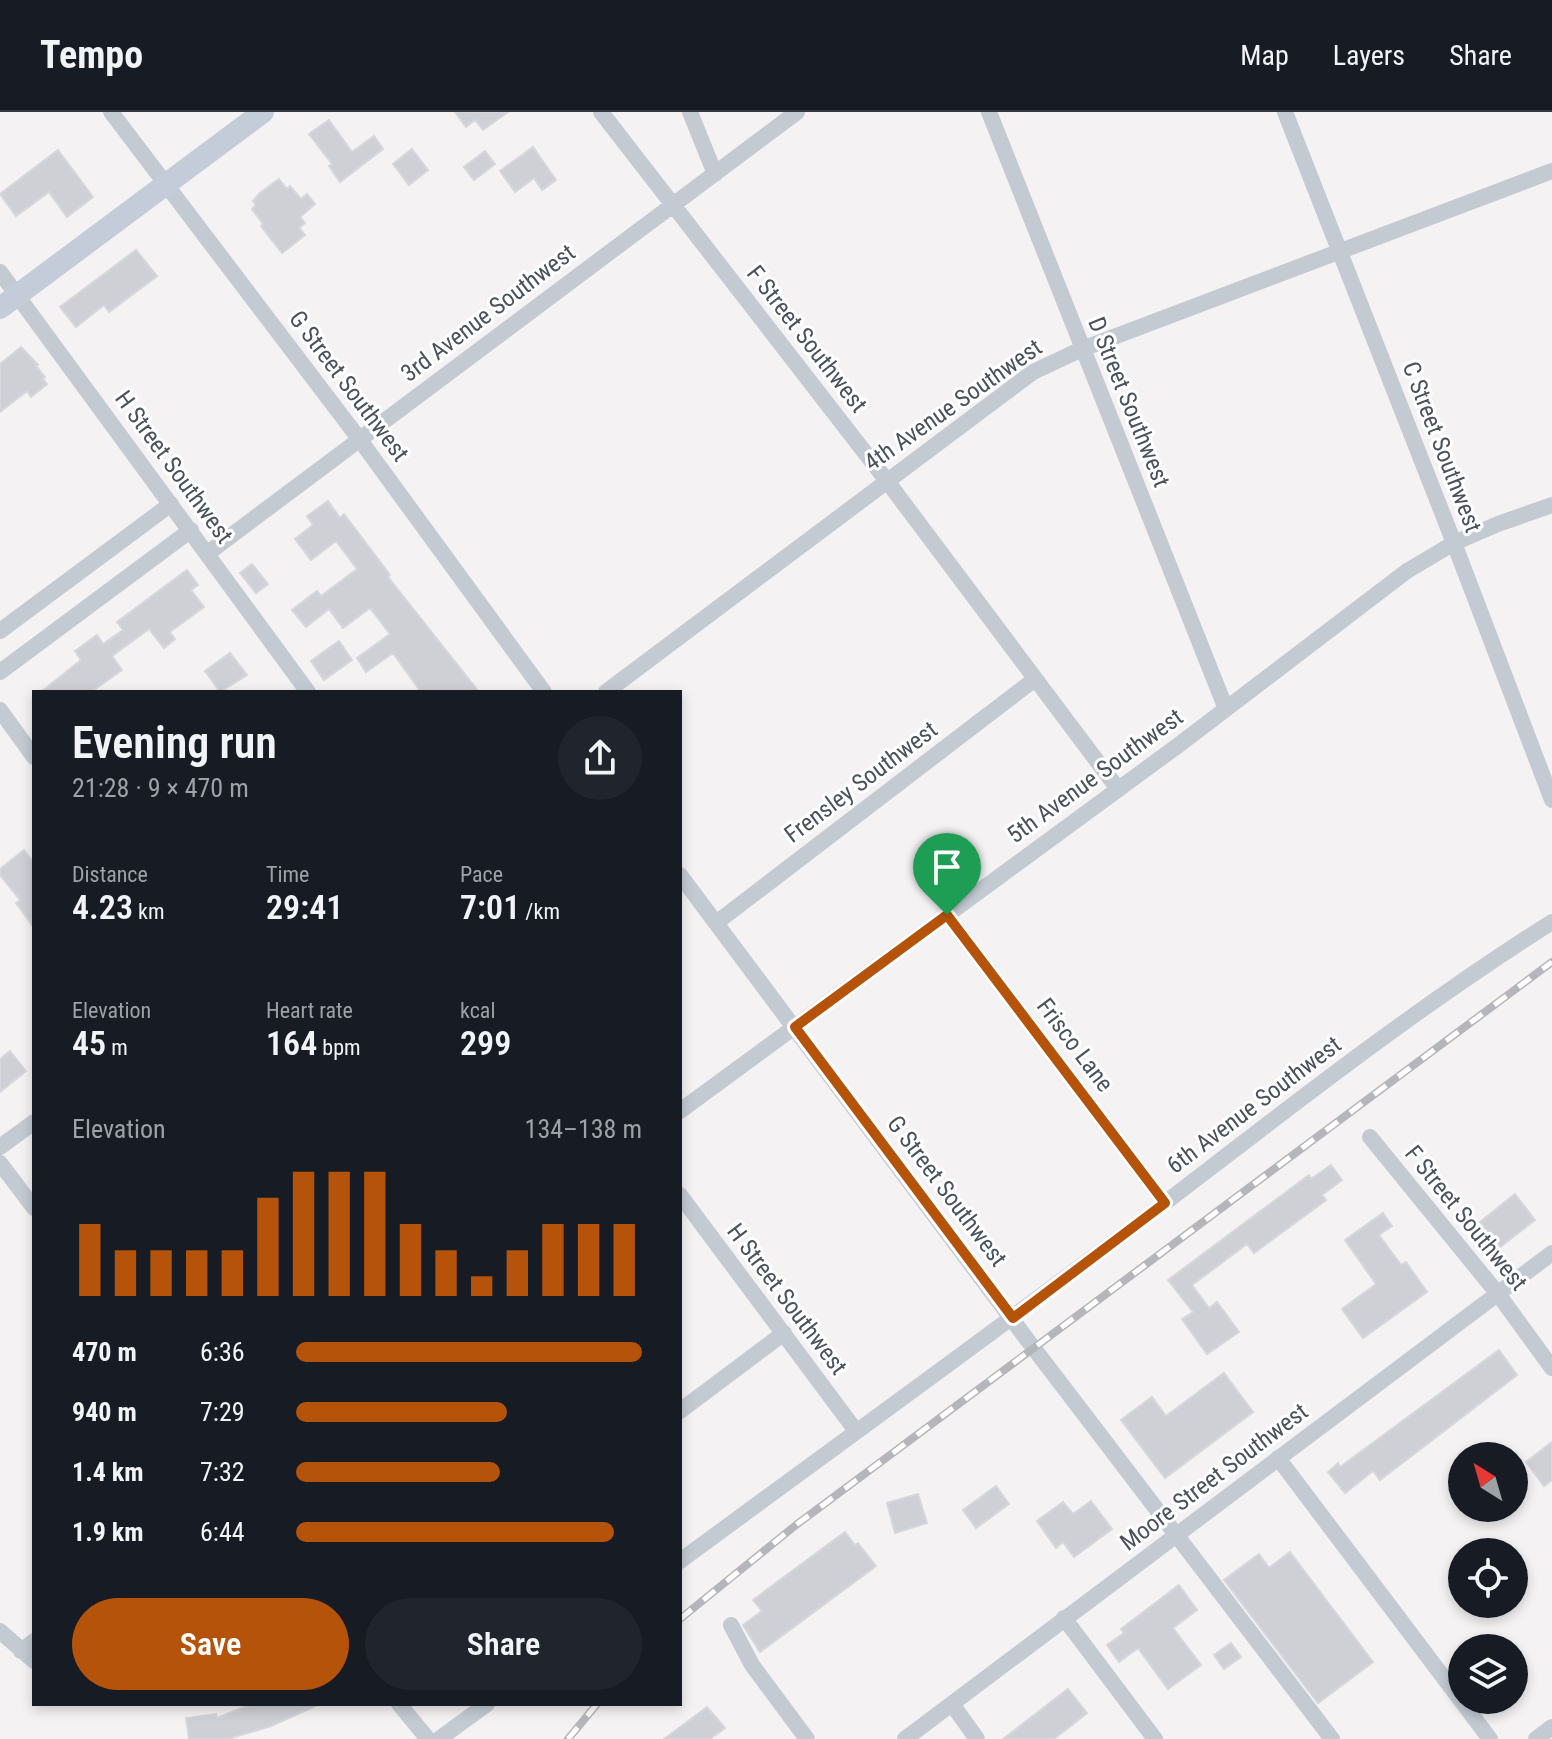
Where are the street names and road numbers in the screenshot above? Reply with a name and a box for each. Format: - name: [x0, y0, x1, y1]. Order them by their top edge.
- street label: 3rd Avenue Southwest: [395, 238, 581, 388]
- street label: F Street Southwest: [741, 260, 873, 418]
- street label: G Street Southwest: [283, 305, 415, 467]
- street label: D Street Southwest: [1082, 313, 1176, 491]
- street label: 4th Avenue Southwest: [859, 333, 1047, 477]
- street label: C Street Southwest: [1397, 358, 1487, 536]
- street label: H Street Southwest: [109, 385, 239, 549]
- street label: 5th Avenue Southwest: [1002, 703, 1188, 849]
- street label: Frensley Southwest: [779, 715, 943, 849]
- street label: Frisco Lane: [1031, 993, 1119, 1097]
- street label: 6th Avenue Southwest: [1162, 1031, 1346, 1179]
- street label: G Street Southwest: [881, 1110, 1013, 1272]
- street label: F Street Southwest: [1399, 1140, 1533, 1296]
- street label: H Street Southwest: [721, 1218, 853, 1380]
- street label: Moore Street Southwest: [1115, 1397, 1313, 1557]

